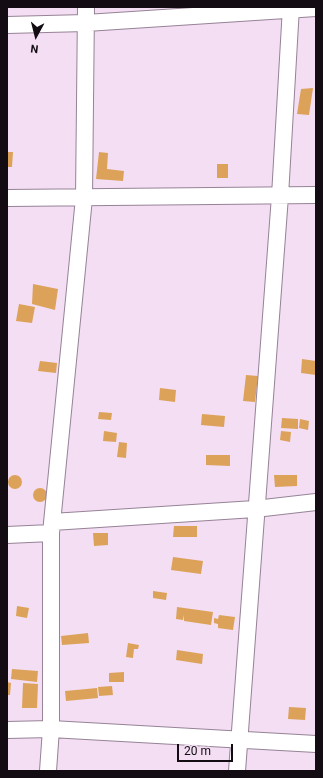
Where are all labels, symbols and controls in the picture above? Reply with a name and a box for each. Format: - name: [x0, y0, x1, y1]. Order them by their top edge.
- north arrow: [16, 16, 56, 56]
- text: N: [30, 41, 39, 55]
- scale bar: [179, 736, 235, 762]
- text: 20 m: [184, 744, 211, 758]

